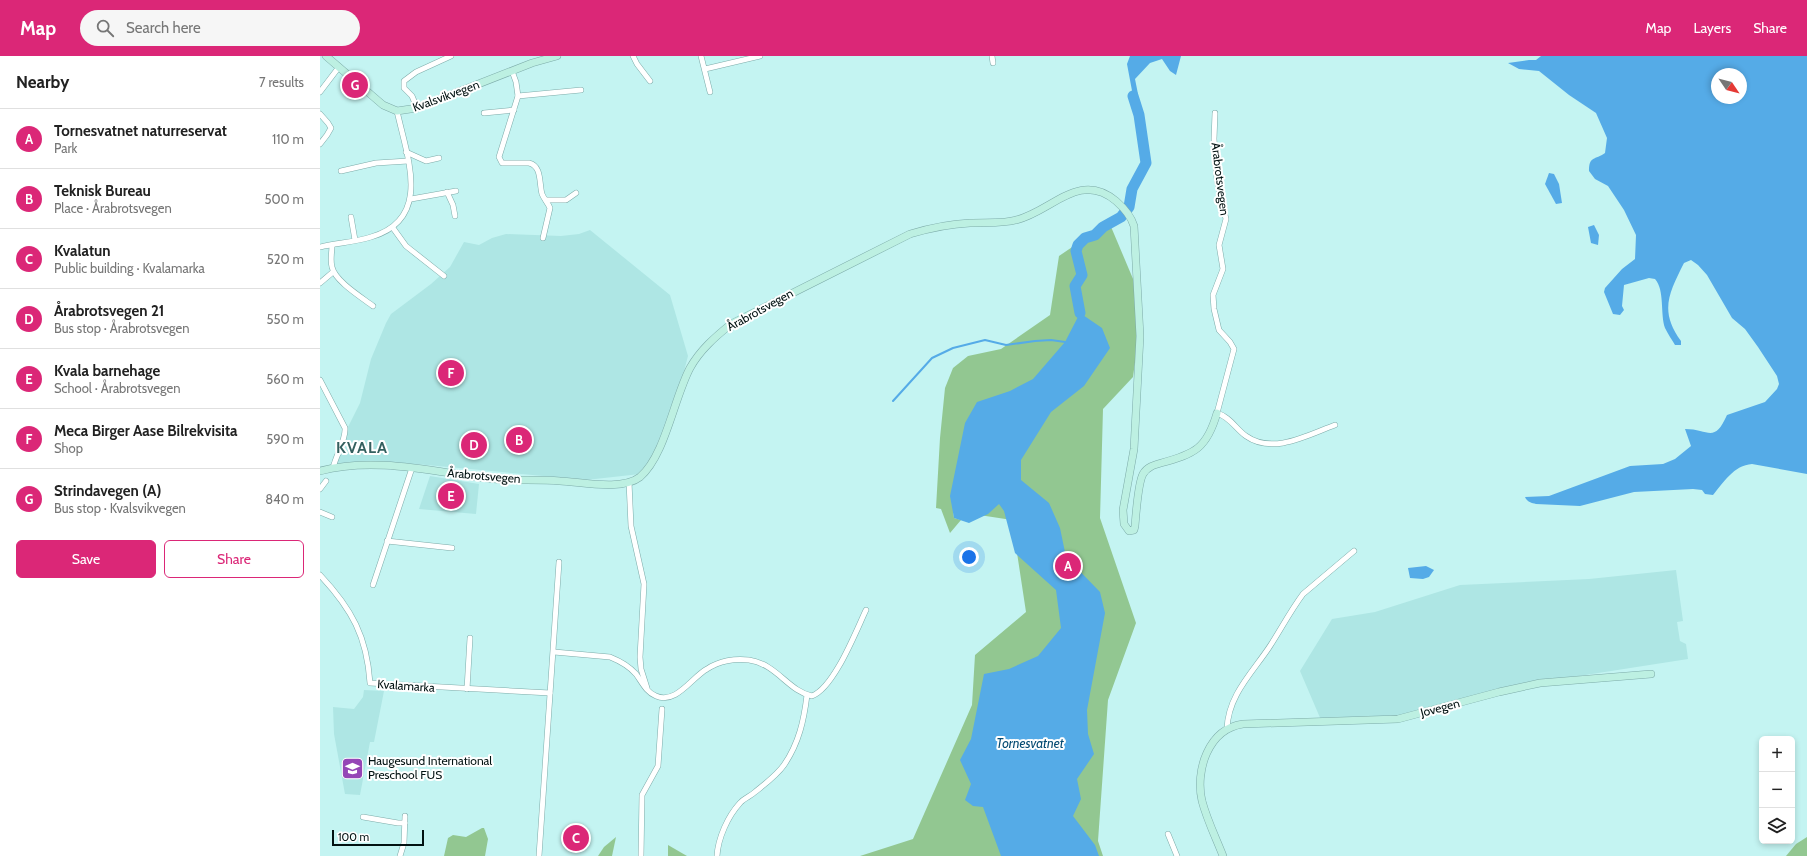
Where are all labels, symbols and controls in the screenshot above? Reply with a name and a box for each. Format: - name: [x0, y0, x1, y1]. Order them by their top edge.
- search box: [80, 10, 360, 46]
- text: Map: [20, 17, 56, 40]
- icon: search: [94, 17, 116, 39]
- text: Search here: [126, 19, 201, 37]
- text: Map: [1646, 19, 1671, 37]
- text: Layers: [1693, 19, 1731, 37]
- text: Share: [1753, 19, 1787, 37]
- north arrow: [1711, 68, 1747, 104]
- pin: G: [342, 70, 368, 100]
- text: Nearby: [16, 72, 69, 92]
- text: 7 results: [259, 74, 304, 90]
- street label: Kvalsvikvegen: [410, 76, 482, 115]
- text: Tornesvatnet naturreservat: [54, 122, 227, 140]
- text: A: [25, 131, 33, 147]
- text: 110 m: [272, 131, 304, 147]
- text: Park: [54, 140, 77, 156]
- street label: Årabrotsvegen: [1209, 142, 1232, 217]
- text: Teknisk Bureau: [54, 182, 151, 200]
- text: B: [25, 191, 33, 207]
- text: 500 m: [264, 191, 304, 207]
- text: Place · Årabrotsvegen: [54, 200, 172, 216]
- text: Kvalatun: [54, 242, 111, 260]
- text: C: [25, 251, 33, 267]
- text: 520 m: [267, 251, 304, 267]
- text: Public building · Kvalamarka: [54, 260, 205, 276]
- street label: Årabrotsvegen: [724, 285, 796, 334]
- text: Årabrotsvegen 21: [54, 302, 164, 320]
- text: D: [24, 311, 34, 327]
- text: 550 m: [267, 311, 304, 327]
- text: Bus stop · Årabrotsvegen: [54, 320, 189, 336]
- pin: F: [438, 358, 464, 388]
- text: Kvala barnehage: [54, 362, 160, 380]
- text: E: [25, 371, 33, 387]
- text: 560 m: [266, 371, 304, 387]
- text: School · Årabrotsvegen: [54, 380, 180, 396]
- text: Meca Birger Aase Bilrekvisita: [54, 422, 238, 440]
- pin: B: [506, 425, 532, 455]
- pin: D: [461, 430, 487, 460]
- text: F: [26, 431, 32, 447]
- text: 590 m: [266, 431, 304, 447]
- district label: KVALA: [336, 438, 388, 457]
- text: Shop: [54, 440, 83, 456]
- street label: Årabrotsvegen: [447, 465, 522, 486]
- pin: E: [438, 481, 464, 511]
- text: Strindavegen (A): [54, 482, 161, 500]
- text: G: [25, 491, 33, 507]
- text: 840 m: [265, 491, 304, 507]
- text: Bus stop · Kvalsvikvegen: [54, 500, 186, 516]
- button: Save: [16, 540, 156, 578]
- button: Share: [164, 540, 304, 578]
- your location: [959, 547, 979, 567]
- pin: A: [1055, 551, 1081, 581]
- street label: Kvalamarka: [377, 676, 435, 695]
- street label: Jovegen: [1418, 695, 1461, 720]
- water label: Tornesvatnet: [996, 735, 1065, 751]
- map controls: [1759, 736, 1795, 844]
- button: +: [1759, 736, 1795, 772]
- place label: Haugesund International Preschool FUS: [368, 753, 492, 782]
- school or university icon: Haugesund International Preschool FUS: [340, 755, 366, 781]
- button: −: [1759, 772, 1795, 808]
- button: layers: [1759, 808, 1795, 844]
- pin: C: [563, 823, 589, 853]
- scale bar: [332, 828, 424, 847]
- text: 100 m: [338, 830, 369, 844]

